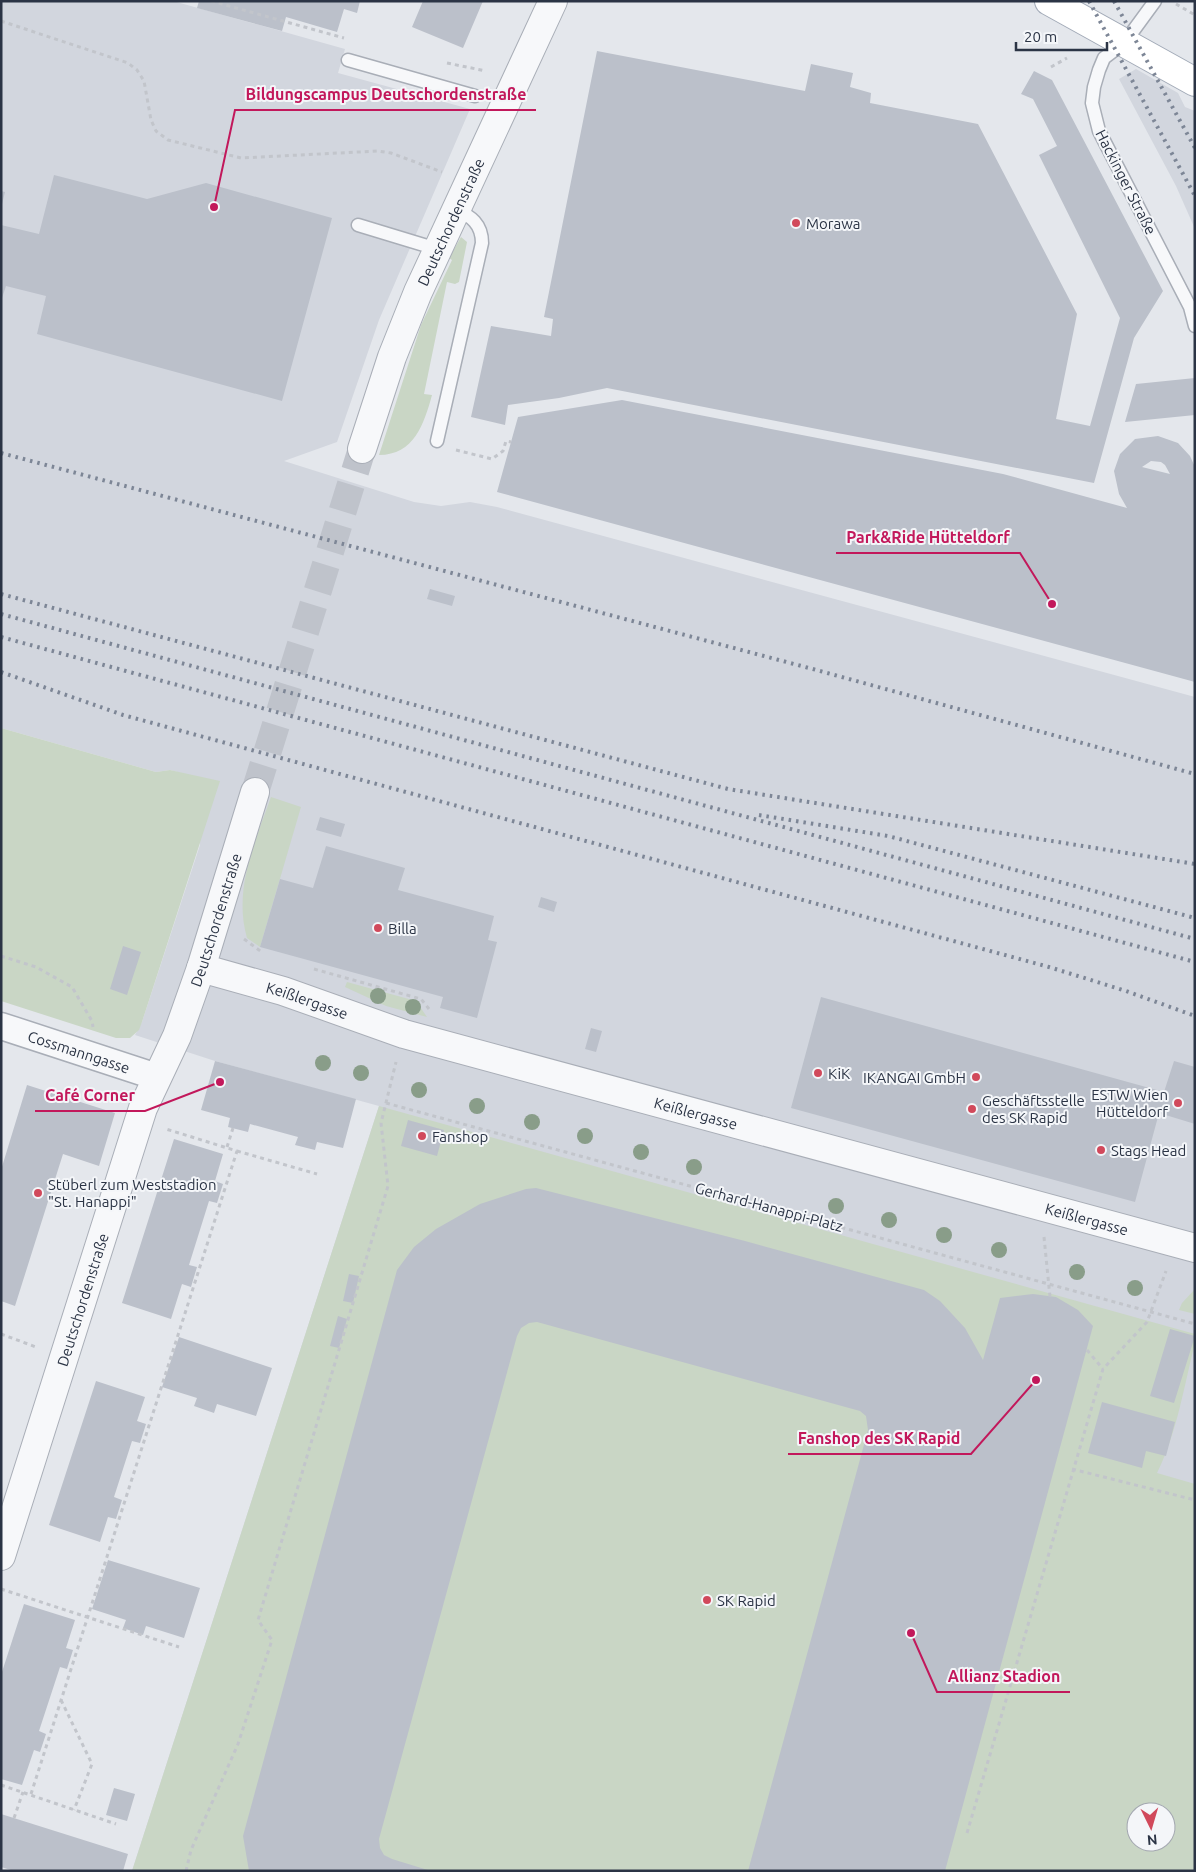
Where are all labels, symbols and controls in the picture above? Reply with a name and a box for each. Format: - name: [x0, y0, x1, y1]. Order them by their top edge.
- scale bar: [1016, 20, 1107, 52]
- text: 20 m: [1024, 28, 1057, 45]
- callout: Bildungscampus Deutschordenstraße: [235, 79, 536, 110]
- text: Bildungscampus Deutschordenstraße: [246, 85, 526, 103]
- street label: Hackinger Straße: [1092, 127, 1160, 237]
- street label: Deutschordenstraße: [414, 155, 487, 288]
- place label: Morawa: [806, 215, 861, 232]
- marker: Morawa: [790, 217, 802, 229]
- callout: Park&Ride Hütteldorf: [836, 522, 1020, 553]
- text: Park&Ride Hütteldorf: [846, 528, 1010, 546]
- street label: Deutschordenstraße: [187, 851, 244, 989]
- place label: Billa: [388, 920, 417, 937]
- marker: Billa: [372, 922, 384, 934]
- street label: Keißlergasse: [264, 978, 350, 1022]
- street label: Cossmanngasse: [26, 1027, 132, 1076]
- place label: KiK: [828, 1065, 850, 1082]
- marker: KiK: [812, 1067, 824, 1079]
- place label: IKANGAI GmbH: [863, 1069, 966, 1086]
- marker: IKANGAI GmbH: [970, 1071, 982, 1083]
- callout: Café Corner: [35, 1080, 145, 1111]
- text: Café Corner: [45, 1086, 135, 1104]
- place label: ESTW Wien Hütteldorf: [1091, 1086, 1168, 1120]
- place label: Geschäftsstelle des SK Rapid: [982, 1092, 1085, 1126]
- street label: Keißlergasse: [652, 1094, 739, 1132]
- marker: ESTW Wien Hütteldorf: [1172, 1097, 1184, 1109]
- marker: Geschäftsstelle des SK Rapid: [966, 1103, 978, 1115]
- place label: Fanshop: [432, 1128, 488, 1145]
- marker: Fanshop: [416, 1130, 428, 1142]
- place label: Stags Head: [1111, 1142, 1186, 1159]
- marker: Stags Head: [1095, 1144, 1107, 1156]
- place label: Stüberl zum Weststadion "St. Hanappi": [48, 1176, 216, 1210]
- street label: Gerhard-Hanappi-Platz: [693, 1179, 845, 1235]
- marker: Stüberl zum Weststadion "St. Hanappi": [32, 1187, 44, 1199]
- street label: Keißlergasse: [1043, 1199, 1130, 1238]
- street label: Deutschordenstraße: [53, 1231, 111, 1368]
- callout: Fanshop des SK Rapid: [788, 1423, 971, 1454]
- text: Fanshop des SK Rapid: [798, 1429, 960, 1447]
- place label: SK Rapid: [717, 1592, 776, 1609]
- marker: SK Rapid: [701, 1594, 713, 1606]
- callout: Allianz Stadion: [937, 1661, 1070, 1692]
- text: Allianz Stadion: [948, 1667, 1060, 1685]
- north arrow: [1126, 1802, 1176, 1852]
- text: N: [1146, 1832, 1158, 1848]

